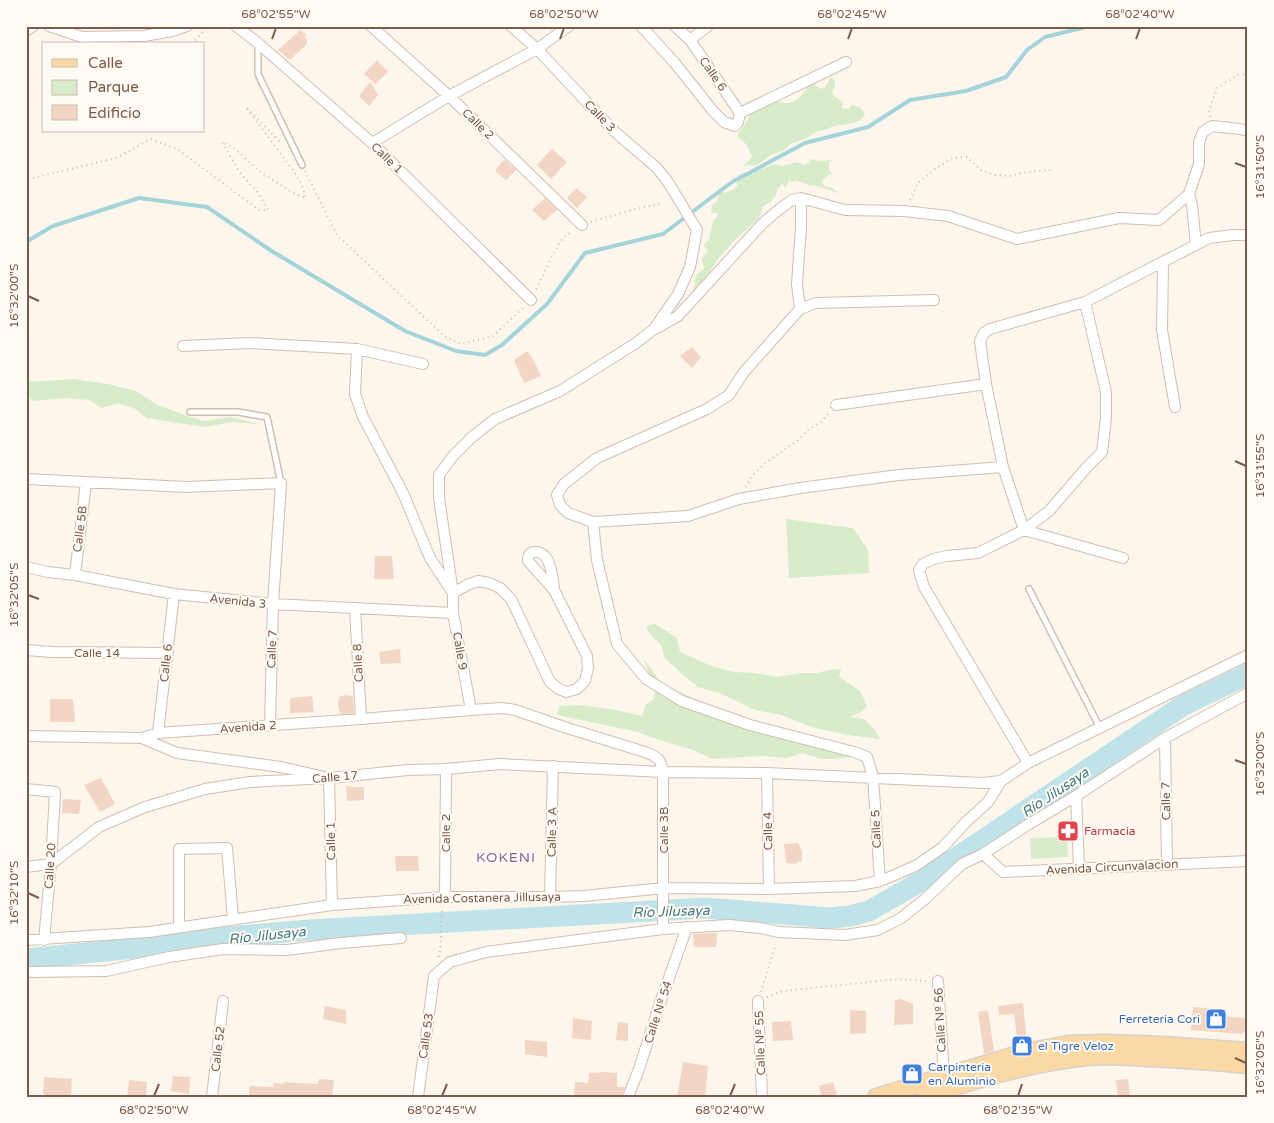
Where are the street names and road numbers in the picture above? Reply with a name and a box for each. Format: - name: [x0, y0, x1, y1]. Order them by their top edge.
- street label: Calle 6: [696, 54, 730, 94]
- street label: Calle 3: [582, 97, 618, 135]
- street label: Calle 2: [459, 106, 497, 142]
- street label: Calle 1: [368, 140, 406, 176]
- street label: Calle 5B: [70, 505, 90, 553]
- street label: Avenida 3: [209, 591, 267, 611]
- street label: Calle 7: [264, 630, 280, 668]
- street label: Calle 9: [450, 631, 470, 671]
- street label: Calle 6: [157, 643, 175, 683]
- street label: Calle 8: [350, 643, 366, 683]
- street label: Calle 14: [74, 646, 120, 660]
- street label: Avenida 2: [219, 718, 277, 736]
- street label: Calle 17: [311, 768, 359, 786]
- street label: Calle 7: [1159, 782, 1173, 820]
- street label: Calle 3 A: [545, 807, 559, 857]
- street label: Calle 3B: [657, 807, 671, 853]
- street label: Calle 5: [868, 809, 884, 849]
- street label: Calle 4: [761, 811, 775, 850]
- street label: Calle 2: [439, 814, 453, 852]
- street label: Calle 1: [324, 822, 338, 860]
- street label: Calle 20: [41, 842, 59, 889]
- street label: Avenida Circunvalacion: [1045, 857, 1179, 877]
- street label: Avenida Costanera Jillusaya: [403, 890, 561, 906]
- street label: Calle Nº 54: [641, 979, 675, 1045]
- street label: Calle Nº 56: [931, 987, 949, 1053]
- street label: Calle Nº 55: [752, 1010, 768, 1076]
- street label: Calle 53: [416, 1012, 436, 1060]
- street label: Calle 52: [208, 1025, 228, 1073]

